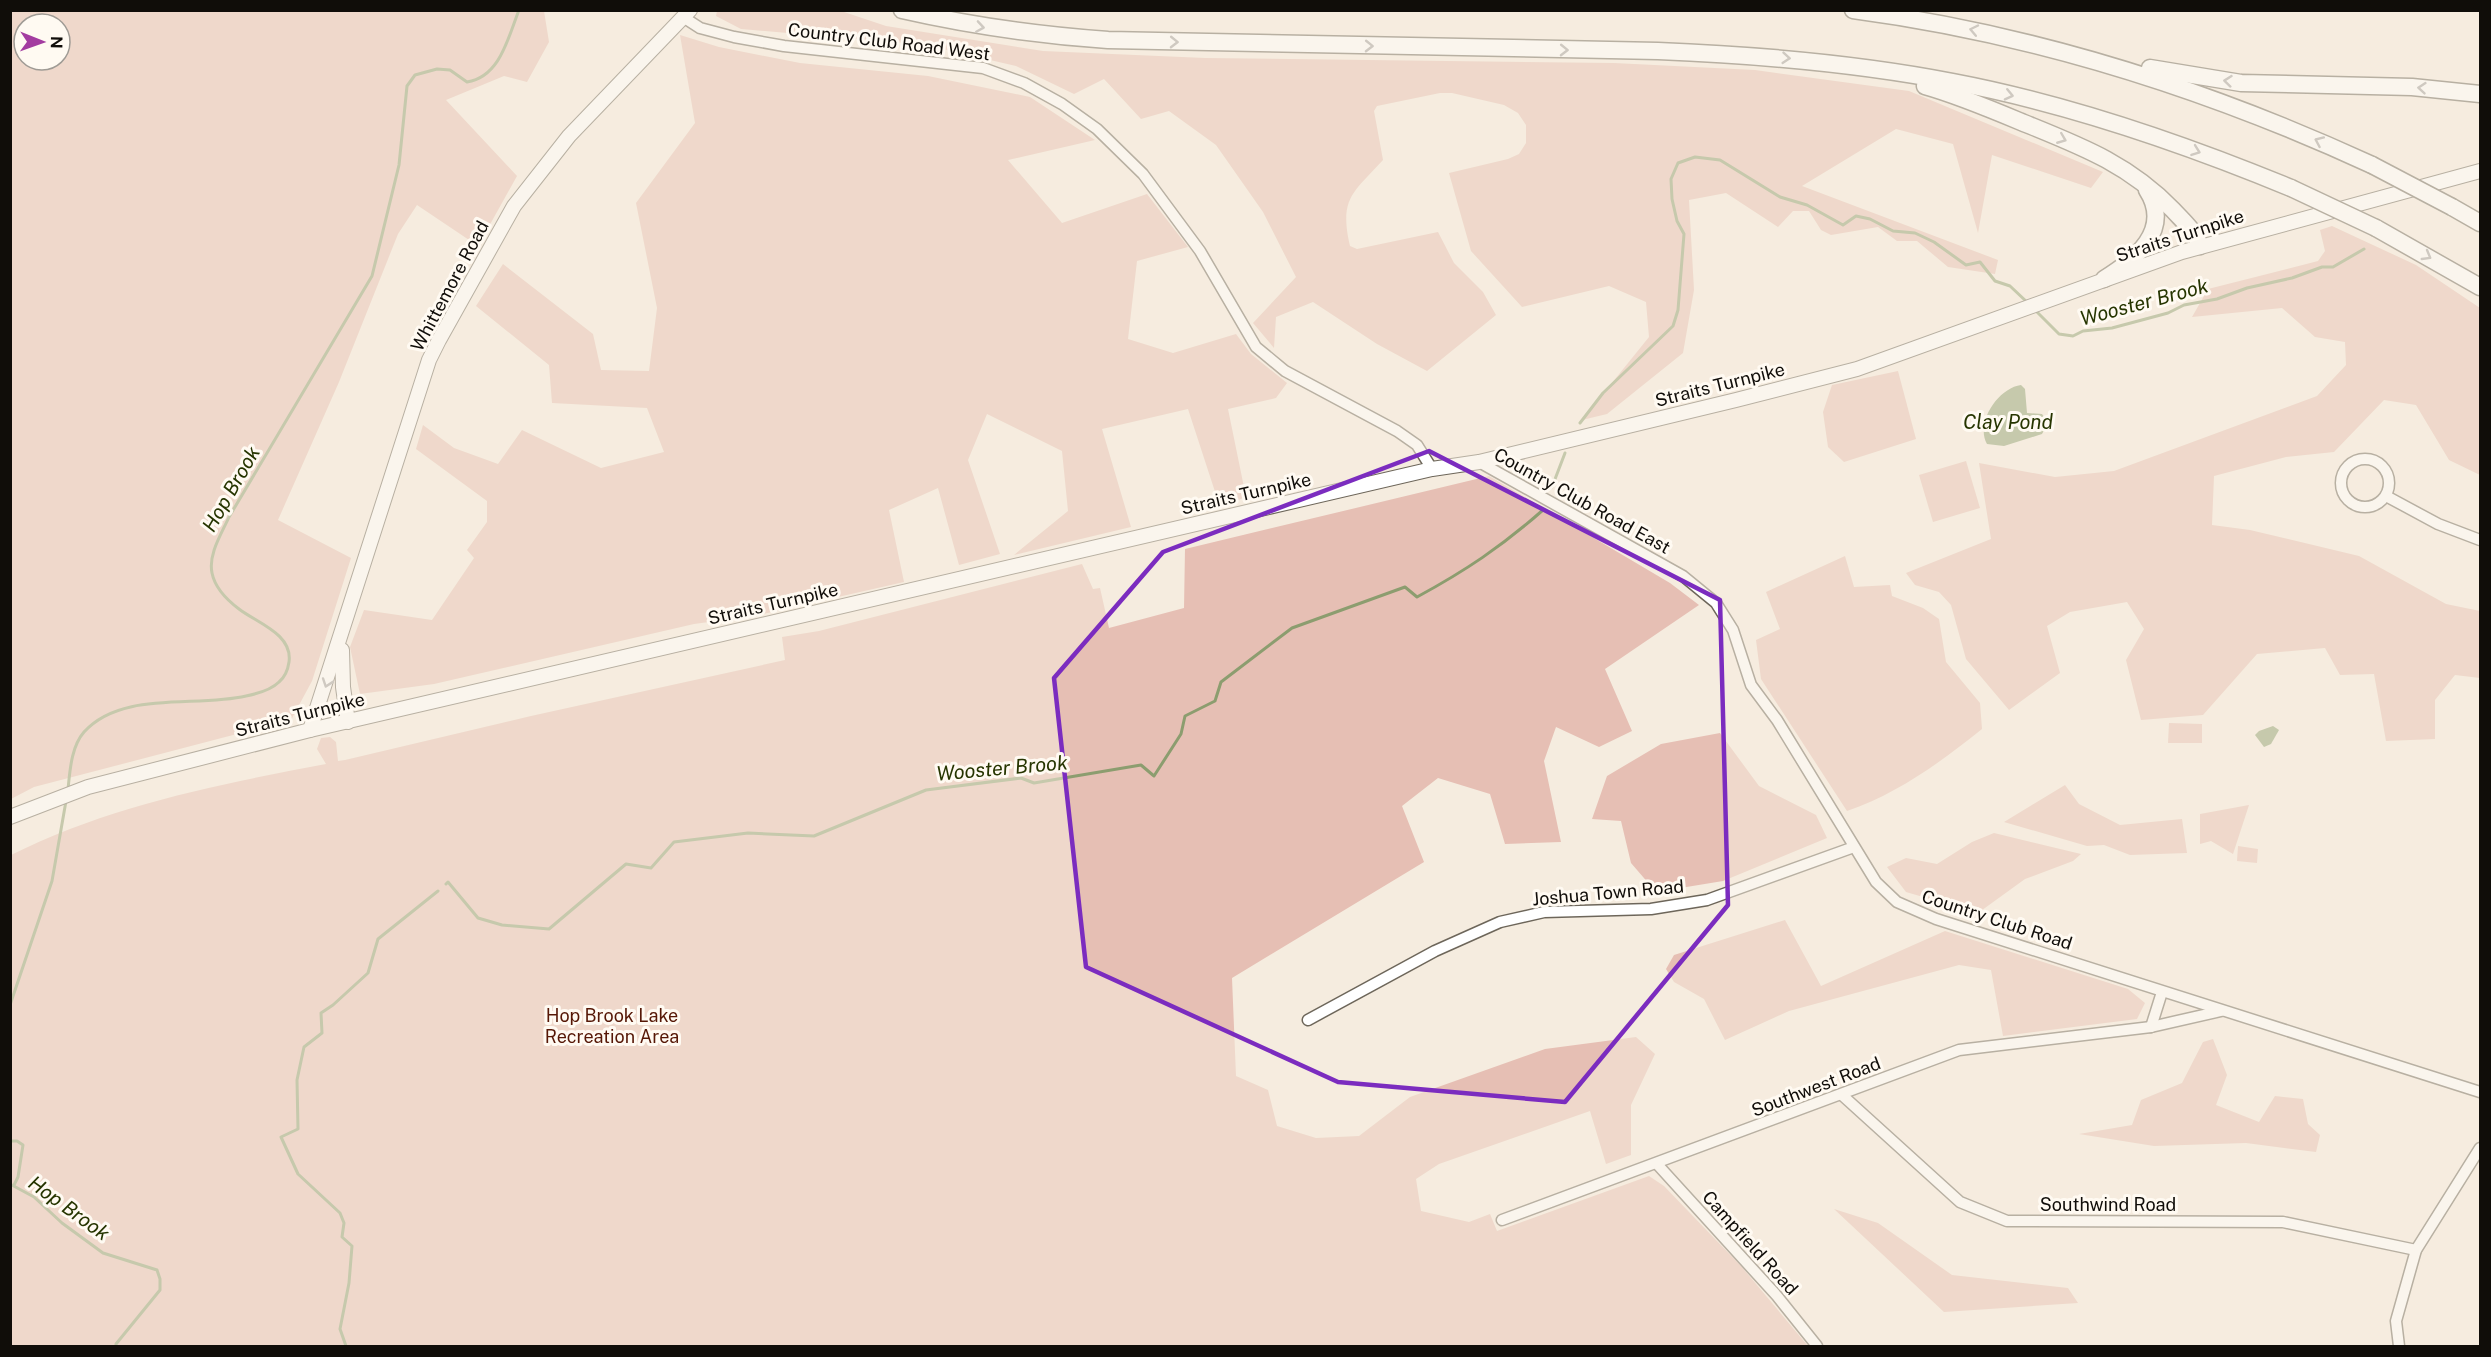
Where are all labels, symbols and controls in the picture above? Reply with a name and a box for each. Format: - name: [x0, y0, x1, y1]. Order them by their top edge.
- north arrow: [12, 12, 72, 72]
- street label: Country Club Road West: [787, 19, 991, 64]
- one-way arrow: [975, 20, 985, 33]
- one-way arrow: [1969, 25, 1979, 38]
- text: N: [47, 36, 66, 49]
- one-way arrow: [1170, 36, 1179, 49]
- one-way arrow: [1365, 40, 1374, 52]
- one-way arrow: [1560, 43, 1569, 56]
- one-way arrow: [1781, 51, 1790, 64]
- one-way arrow: [2223, 75, 2232, 88]
- one-way arrow: [2418, 82, 2427, 95]
- one-way arrow: [2004, 87, 2014, 100]
- one-way arrow: [2057, 131, 2067, 144]
- one-way arrow: [2314, 136, 2325, 148]
- one-way arrow: [2190, 143, 2201, 156]
- street label: Straits Turnpike: [2113, 205, 2246, 266]
- street label: Whittemore Road: [406, 217, 493, 355]
- one-way arrow: [2421, 249, 2431, 260]
- water label: Wooster Brook: [2077, 273, 2211, 331]
- street label: Straits Turnpike: [1653, 358, 1787, 411]
- water label: Clay Pond: [1963, 410, 2054, 434]
- water label: Hop Brook: [197, 442, 265, 536]
- street label: Country Club Road East: [1490, 443, 1674, 558]
- street label: Straits Turnpike: [1179, 468, 1313, 519]
- street label: Straits Turnpike: [706, 578, 840, 629]
- one-way arrow: [321, 677, 334, 688]
- street label: Straits Turnpike: [233, 688, 367, 741]
- water label: Wooster Brook: [935, 750, 1069, 786]
- street label: Joshua Town Road: [1531, 875, 1685, 910]
- street label: Country Club Road: [1919, 885, 2075, 954]
- park label: Hop Brook Lake Recreation Area: [545, 1005, 679, 1047]
- street label: Southwest Road: [1748, 1052, 1883, 1121]
- water label: Hop Brook: [24, 1171, 114, 1246]
- street label: Campfield Road: [1698, 1186, 1803, 1299]
- street label: Southwind Road: [2040, 1194, 2176, 1215]

